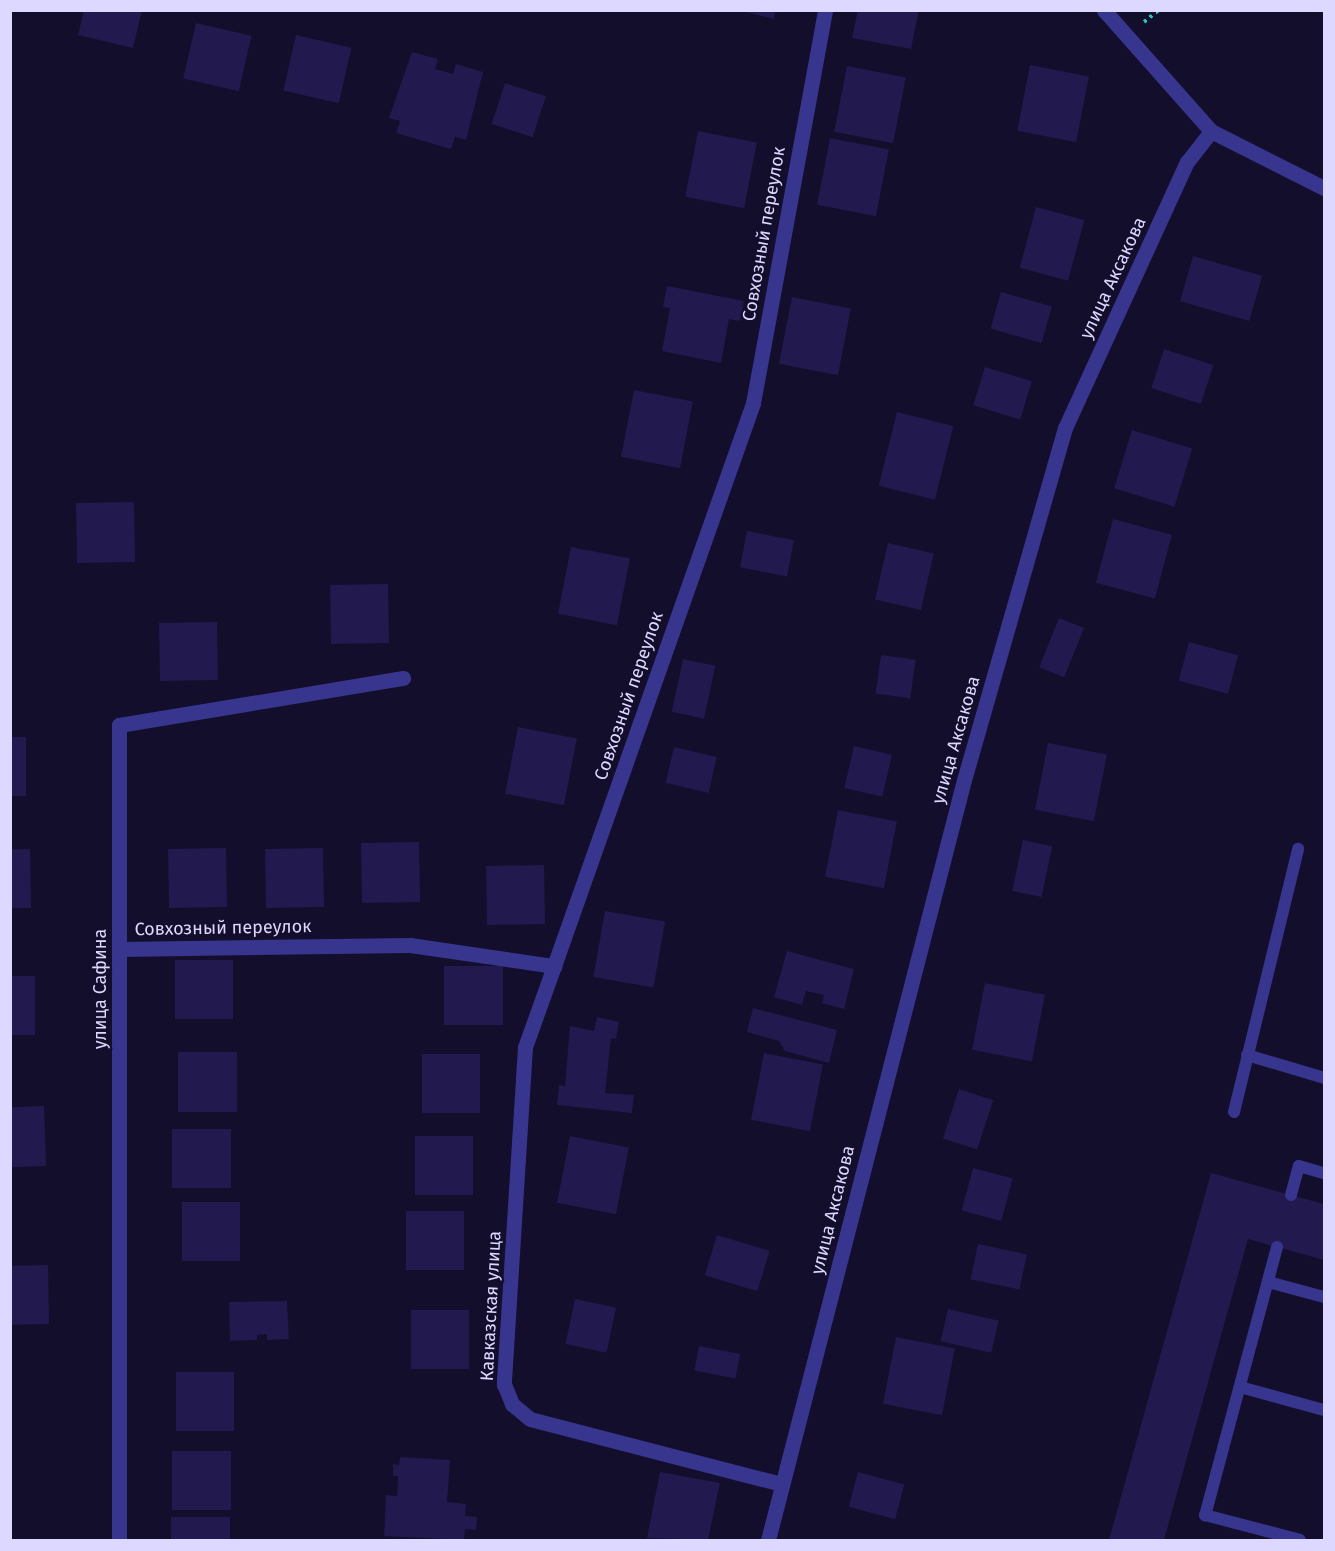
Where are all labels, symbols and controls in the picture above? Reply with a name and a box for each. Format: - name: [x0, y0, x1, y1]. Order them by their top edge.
- street label: Совхозный переулок: [738, 145, 790, 323]
- street label: улица Аксакова: [1075, 214, 1151, 342]
- street label: Совхозный переулок: [590, 609, 668, 783]
- street label: улица Аксакова: [927, 674, 985, 806]
- street label: Совхозный переулок: [134, 916, 312, 940]
- street label: улица Сафина: [89, 929, 111, 1049]
- street label: улица Аксакова: [807, 1143, 859, 1277]
- street label: Кавказская улица: [476, 1230, 506, 1382]

